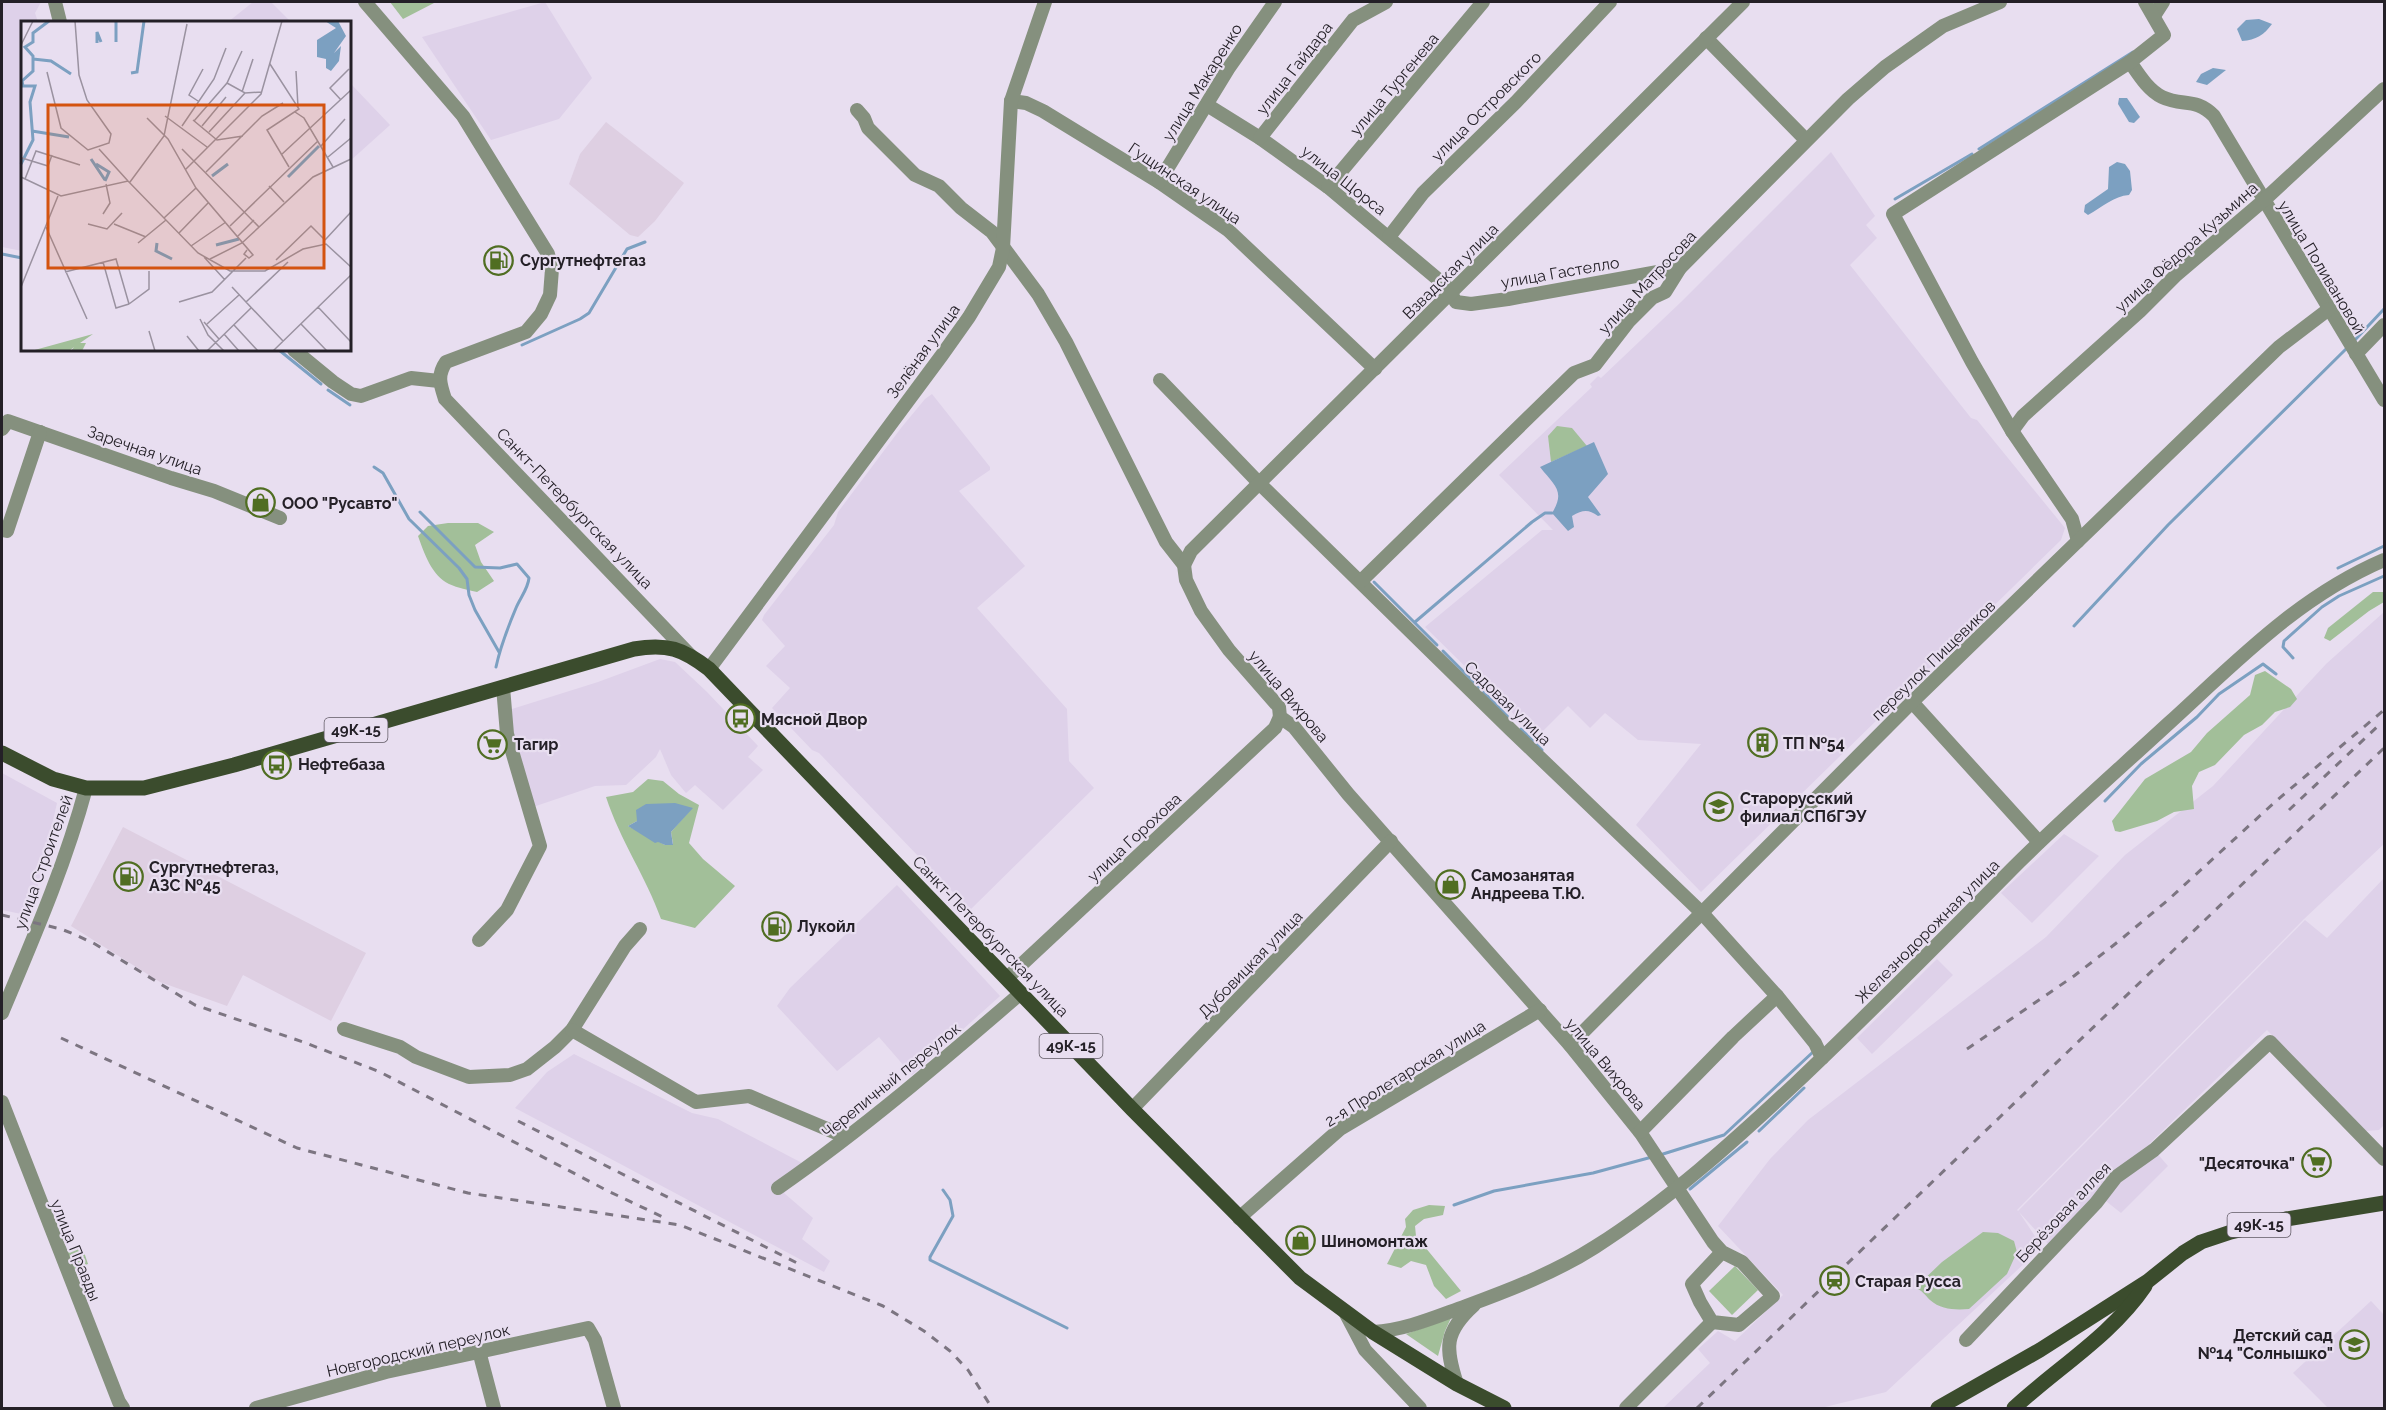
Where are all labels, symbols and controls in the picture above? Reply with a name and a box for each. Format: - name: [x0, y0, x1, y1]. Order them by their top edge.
- street label: улица Гайдара: [1252, 18, 1336, 118]
- street label: улица Макаренко: [1159, 20, 1246, 145]
- inset map: [21, 21, 351, 351]
- street label: улица Тургенева: [1346, 29, 1443, 139]
- street label: улица Островского: [1427, 47, 1545, 165]
- street label: Гущинская улица: [1125, 139, 1245, 228]
- street label: улица Щорса: [1298, 141, 1390, 219]
- street label: улица Фёдора Кузьмина: [2111, 178, 2262, 316]
- street label: улица Поливановой: [2274, 197, 2369, 338]
- street label: Взвадская улица: [1399, 220, 1502, 323]
- street label: улица Матросова: [1595, 227, 1700, 338]
- fuel station icon: Сургутнефтегаз: [483, 244, 515, 276]
- place label: Сургутнефтегаз: [520, 251, 646, 270]
- street label: улица Гастелло: [1499, 253, 1621, 292]
- street label: Зелёная улица: [883, 300, 964, 402]
- street label: Заречная улица: [85, 422, 205, 479]
- street label: Санкт-Петербургская улица: [493, 424, 657, 593]
- shop icon: ООО "Русавто": [245, 487, 277, 519]
- place label: ООО "Русавто": [282, 494, 398, 513]
- street label: переулок Пищевиков: [1867, 596, 1999, 724]
- street label: улица Вихрова: [1245, 646, 1333, 746]
- street label: Садовая улица: [1460, 657, 1555, 749]
- bus stop icon: Мясной Двор: [724, 703, 756, 735]
- place label: Мясной Двор: [761, 710, 867, 729]
- road number: 49К-15: [324, 718, 388, 742]
- building icon: ТП №54: [1746, 727, 1778, 759]
- supermarket icon: Тагир: [477, 728, 509, 760]
- place label: ТП №54: [1783, 734, 1845, 753]
- place label: Тагир: [514, 735, 558, 754]
- bus stop icon: Нефтебаза: [261, 748, 293, 780]
- place label: Нефтебаза: [298, 755, 385, 774]
- street label: улица Горохова: [1083, 789, 1185, 886]
- place label: Старорусский филиал СПбГЭУ: [1740, 789, 1867, 826]
- school or university icon: Старорусский филиал СПбГЭУ: [1703, 791, 1735, 823]
- street label: улица Строителей: [10, 792, 77, 932]
- street label: Санкт-Петербургская улица: [909, 852, 1073, 1021]
- street label: Железнодорожная улица: [1852, 856, 2003, 1007]
- place label: Сургутнефтегаз, АЗС №45: [149, 858, 279, 895]
- fuel station icon: Сургутнефтегаз, АЗС №45: [112, 860, 144, 892]
- place label: Самозанятая Андреева Т.Ю.: [1471, 866, 1585, 903]
- shop icon: Самозанятая Андреева Т.Ю.: [1434, 868, 1466, 900]
- street label: Дубовицкая улица: [1194, 907, 1306, 1022]
- fuel station icon: Лукойл: [760, 910, 792, 942]
- place label: Лукойл: [797, 917, 855, 936]
- street label: улица Вихрова: [1562, 1014, 1650, 1114]
- street label: 2-я Пролетарская улица: [1321, 1016, 1489, 1131]
- street label: Черепичный переулок: [818, 1019, 964, 1142]
- road number: 49К-15: [1040, 1034, 1102, 1058]
- supermarket icon: "Десяточка": [2300, 1147, 2332, 1179]
- place label: "Десяточка": [2199, 1154, 2295, 1173]
- street label: Берёзовая аллея: [2012, 1158, 2115, 1266]
- street label: улица Правды: [46, 1197, 105, 1304]
- road number: 49К-15: [2228, 1213, 2290, 1237]
- shop icon: Шиномонтаж: [1284, 1225, 1316, 1257]
- place label: Шиномонтаж: [1321, 1232, 1428, 1251]
- station icon: Старая Русса: [1818, 1265, 1850, 1297]
- place label: Старая Русса: [1855, 1272, 1961, 1291]
- street label: Новгородский переулок: [325, 1320, 512, 1381]
- place label: Детский сад №14 "Солнышко": [2198, 1326, 2333, 1363]
- school or university icon: Детский сад №14 "Солнышко": [2338, 1328, 2370, 1360]

